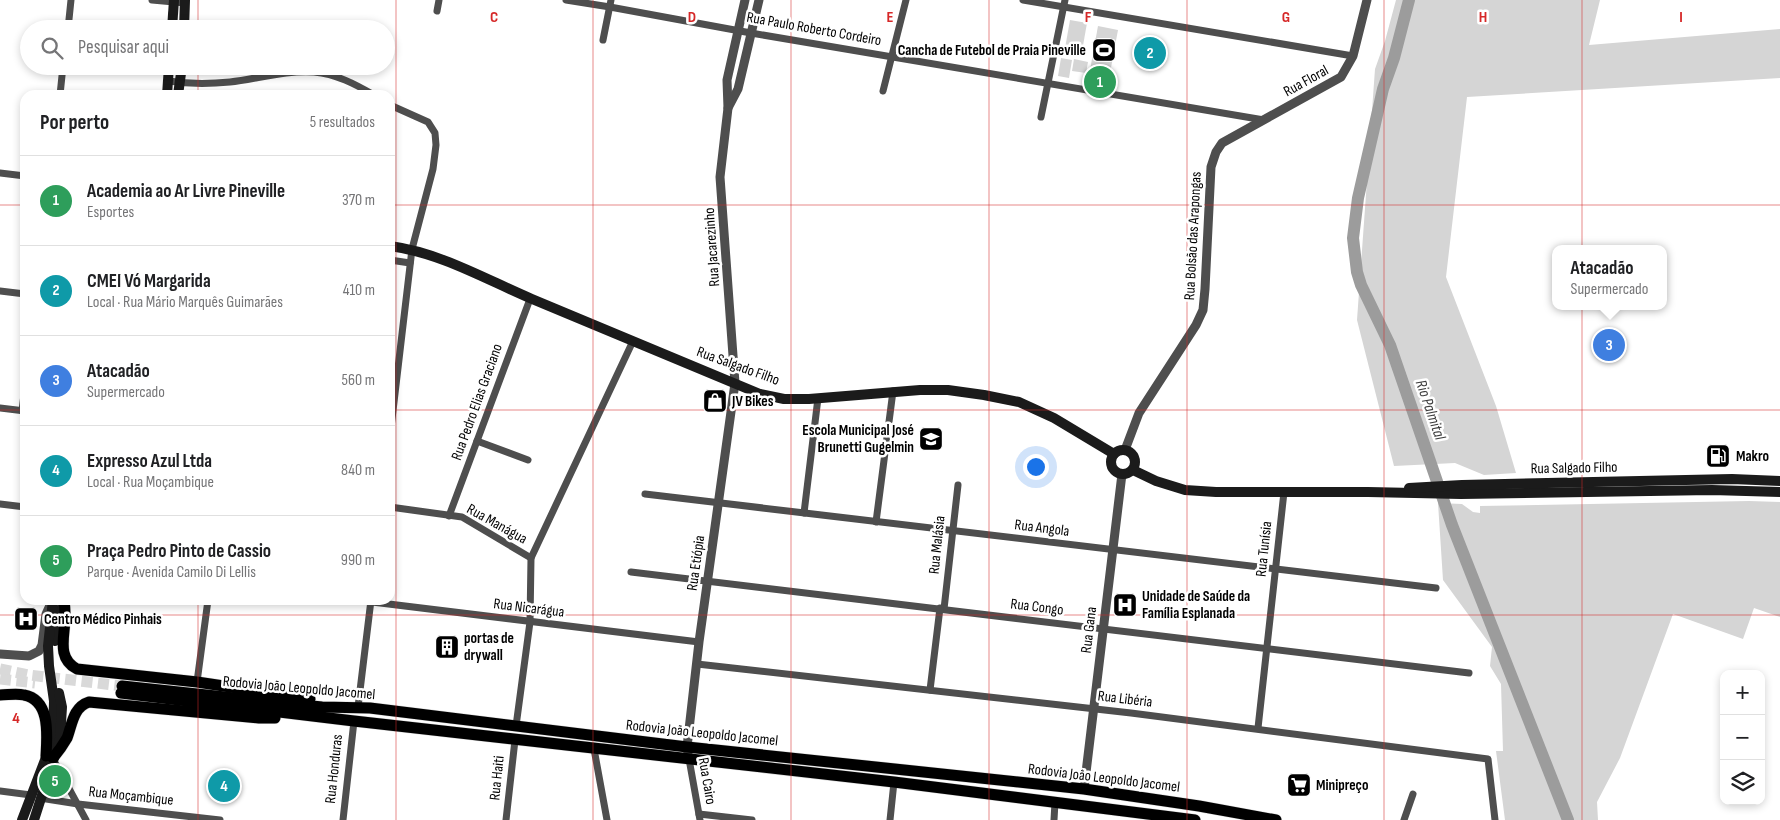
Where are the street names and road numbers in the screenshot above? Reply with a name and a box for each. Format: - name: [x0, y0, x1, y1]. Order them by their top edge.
- street label: Rua Paulo Roberto Cordeiro: [745, 8, 883, 50]
- street label: Rua Floral: [1280, 61, 1332, 101]
- street label: Rua Bolsão das Arapongas: [1180, 171, 1206, 301]
- street label: Rua Jacarezinho: [700, 207, 724, 287]
- street label: Rua Pedro Elias Graciano: [447, 341, 507, 463]
- street label: Rua Salgado Filho: [694, 342, 782, 390]
- street label: Rua Salgado Filho: [1530, 458, 1618, 478]
- street label: Rua Manágua: [463, 500, 531, 548]
- street label: Rua Malásia: [924, 515, 950, 575]
- street label: Rua Angola: [1013, 515, 1071, 541]
- street label: Rua Tunísia: [1252, 520, 1276, 578]
- street label: Rua Etiópia: [683, 534, 709, 592]
- street label: Rua Nicarágua: [492, 594, 566, 622]
- street label: Rua Congo: [1009, 594, 1065, 620]
- street label: Rua Gana: [1077, 605, 1101, 654]
- street label: Rodovia João Leopoldo Jacomel: [222, 672, 376, 704]
- street label: Rua Libéria: [1097, 686, 1154, 712]
- street label: Rodovia João Leopoldo Jacomel: [625, 716, 779, 750]
- street label: Rua Honduras: [321, 734, 347, 804]
- street label: Rua Haiti: [485, 754, 509, 801]
- street label: Rua Cairo: [694, 756, 720, 806]
- street label: Rodovia João Leopoldo Jacomel: [1027, 759, 1181, 797]
- street label: Rua Moçambique: [88, 782, 174, 810]

